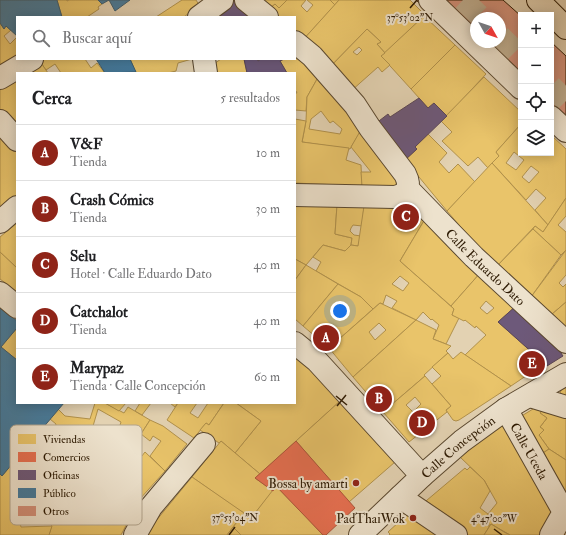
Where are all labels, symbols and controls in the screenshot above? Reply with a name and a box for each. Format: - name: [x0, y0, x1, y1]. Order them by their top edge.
- text: 37°53'02"N: [387, 12, 433, 24]
- north arrow: [470, 12, 506, 48]
- map controls: [518, 12, 554, 156]
- button: +: [518, 12, 554, 48]
- search box: [16, 16, 296, 60]
- icon: search: [30, 27, 52, 49]
- text: Buscar aquí: [62, 29, 131, 48]
- button: −: [518, 48, 554, 84]
- button: locate: [518, 84, 554, 120]
- text: Cerca: [32, 88, 72, 109]
- text: 5 resultados: [220, 90, 280, 106]
- button: layers: [518, 120, 554, 156]
- text: V&F: [70, 135, 103, 154]
- text: A: [41, 145, 49, 161]
- text: 10 m: [256, 145, 280, 161]
- text: Tienda: [70, 154, 107, 170]
- text: Crash Cómics: [70, 191, 154, 210]
- text: B: [41, 201, 49, 217]
- text: 30 m: [256, 201, 280, 217]
- pin: C: [393, 202, 419, 232]
- text: Tienda: [70, 210, 107, 226]
- street label: Calle Eduardo Dato: [442, 226, 528, 309]
- text: Selu: [70, 247, 96, 266]
- text: C: [40, 257, 50, 273]
- text: 40 m: [254, 257, 280, 273]
- text: Hotel · Calle Eduardo Dato: [70, 266, 212, 282]
- your location: [330, 301, 350, 321]
- text: Catchalot: [70, 303, 128, 322]
- text: D: [40, 313, 50, 329]
- text: 40 m: [254, 313, 280, 329]
- text: Tienda: [70, 322, 107, 338]
- pin: A: [313, 323, 339, 353]
- pin: E: [519, 349, 545, 379]
- text: Marypaz: [70, 359, 124, 378]
- text: E: [40, 369, 50, 385]
- text: 60 m: [254, 369, 280, 385]
- text: Tienda · Calle Concepción: [70, 378, 206, 394]
- pin: B: [366, 384, 392, 414]
- pin: D: [409, 408, 435, 438]
- street label: Calle Concepción: [418, 412, 499, 482]
- street label: Calle Uceda: [506, 420, 551, 483]
- legend: [10, 425, 142, 525]
- text: Viviendas: [43, 433, 85, 446]
- text: Comercios: [43, 451, 90, 464]
- text: Oficinas: [43, 469, 80, 482]
- place label: Bossa by amarti: [268, 476, 349, 493]
- marker: Bossa by amarti: [351, 478, 361, 488]
- text: Público: [43, 487, 76, 500]
- text: Otros: [43, 505, 69, 518]
- place label: PadThaiWok: [336, 511, 406, 527]
- text: 37°53'04"N: [212, 512, 258, 524]
- marker: PadThaiWok: [408, 513, 418, 523]
- text: 4°47'00"W: [471, 513, 518, 525]

